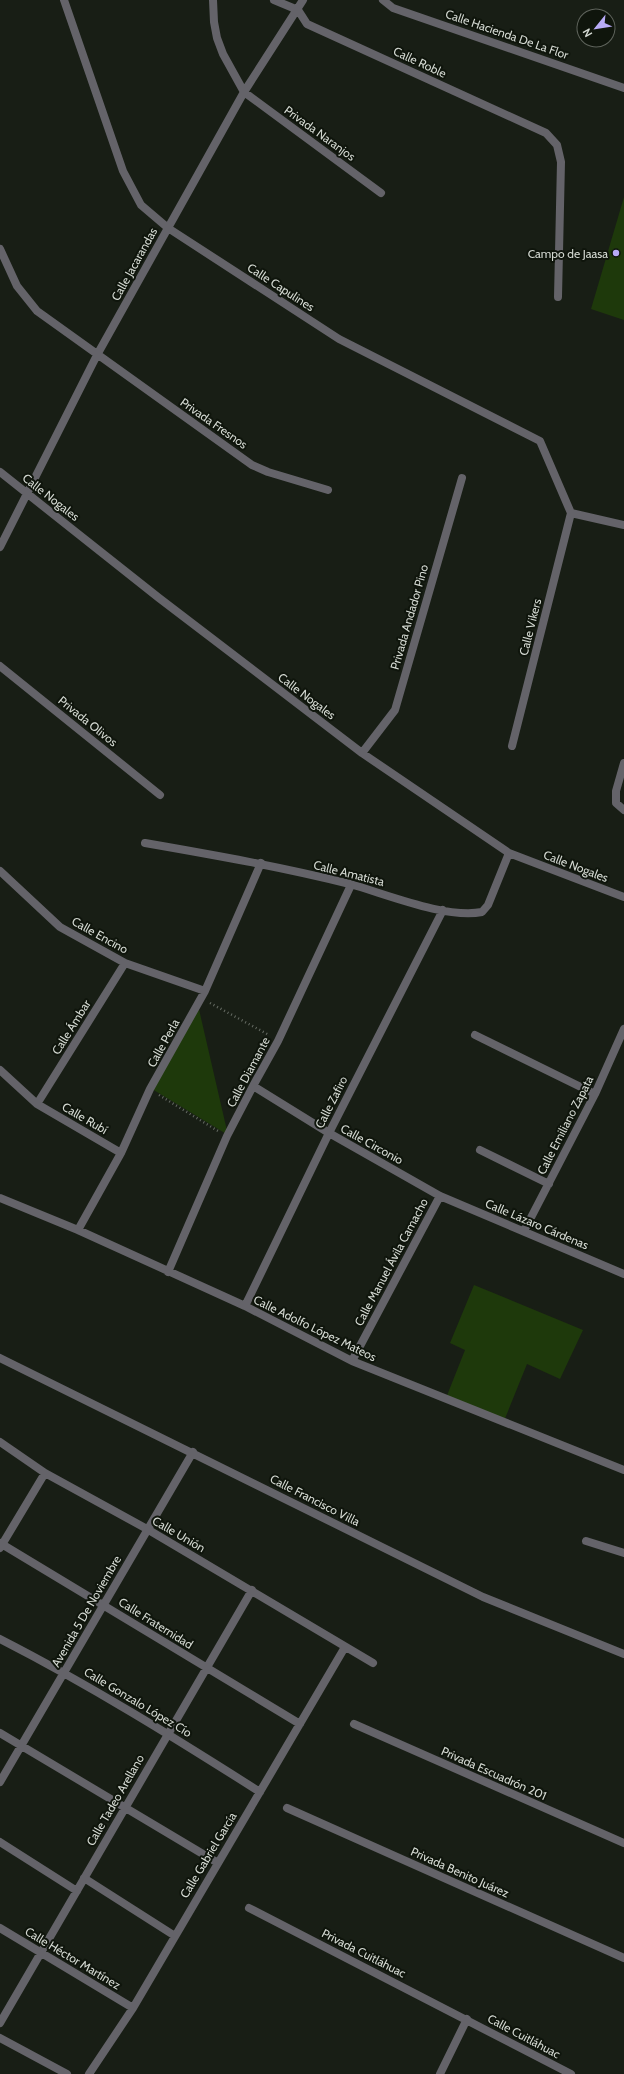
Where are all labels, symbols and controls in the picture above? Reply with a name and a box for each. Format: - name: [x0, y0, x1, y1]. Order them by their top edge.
- street label: Calle Hacienda De La Flor: [444, 6, 571, 62]
- north arrow: [576, 8, 616, 48]
- text: N: [579, 26, 595, 40]
- street label: Calle Roble: [391, 43, 449, 81]
- street label: Privada Naranjos: [282, 102, 358, 164]
- street label: Calle Jacarandas: [108, 225, 160, 303]
- place label: Campo de Jaasa: [528, 246, 608, 261]
- marker: Campo de Jaasa: [611, 248, 621, 258]
- street label: Calle Capulines: [245, 260, 317, 314]
- street label: Privada Fresnos: [178, 394, 251, 452]
- street label: Calle Nogales: [20, 470, 82, 524]
- street label: Privada Andador Pino: [387, 562, 431, 671]
- street label: Calle Vikers: [516, 597, 544, 657]
- street label: Calle Nogales: [275, 670, 339, 722]
- street label: Privada Olivos: [55, 693, 121, 749]
- street label: Calle Nogales: [542, 847, 611, 885]
- street label: Calle Amatista: [312, 857, 386, 889]
- street label: Calle Encino: [69, 913, 131, 957]
- street label: Calle Ámbar: [48, 997, 94, 1057]
- street label: Calle Perla: [144, 1016, 182, 1070]
- street label: Calle Diamante: [223, 1034, 273, 1110]
- street label: Calle Zafiro: [311, 1073, 351, 1131]
- street label: Calle Emiliano Zapata: [534, 1073, 596, 1177]
- street label: Calle Rubí: [60, 1099, 111, 1137]
- street label: Calle Circonio: [338, 1121, 406, 1168]
- street label: Calle Manuel Ávila Camacho: [351, 1195, 431, 1328]
- street label: Calle Lázaro Cárdenas: [483, 1195, 591, 1253]
- street label: Calle Adolfo López Mateos: [251, 1292, 379, 1364]
- street label: Calle Francisco Villa: [268, 1471, 363, 1529]
- street label: Calle Unión: [150, 1513, 208, 1555]
- street label: Avenida 5 De Noviembre: [48, 1553, 124, 1669]
- street label: Calle Fraternidad: [116, 1594, 196, 1652]
- street label: Calle Gonzalo López Cío: [81, 1664, 195, 1740]
- street label: Privada Escuadrón 201: [439, 1743, 549, 1803]
- street label: Calle Tadeo Arellano: [83, 1751, 147, 1848]
- street label: Calle Gabriel García: [177, 1809, 240, 1901]
- street label: Privada Benito Juárez: [408, 1844, 512, 1901]
- street label: Calle Héctor Martínez: [22, 1924, 124, 1993]
- street label: Privada Cuitláhuac: [319, 1925, 409, 1981]
- street label: Calle Cuitláhuac: [485, 2011, 563, 2062]

